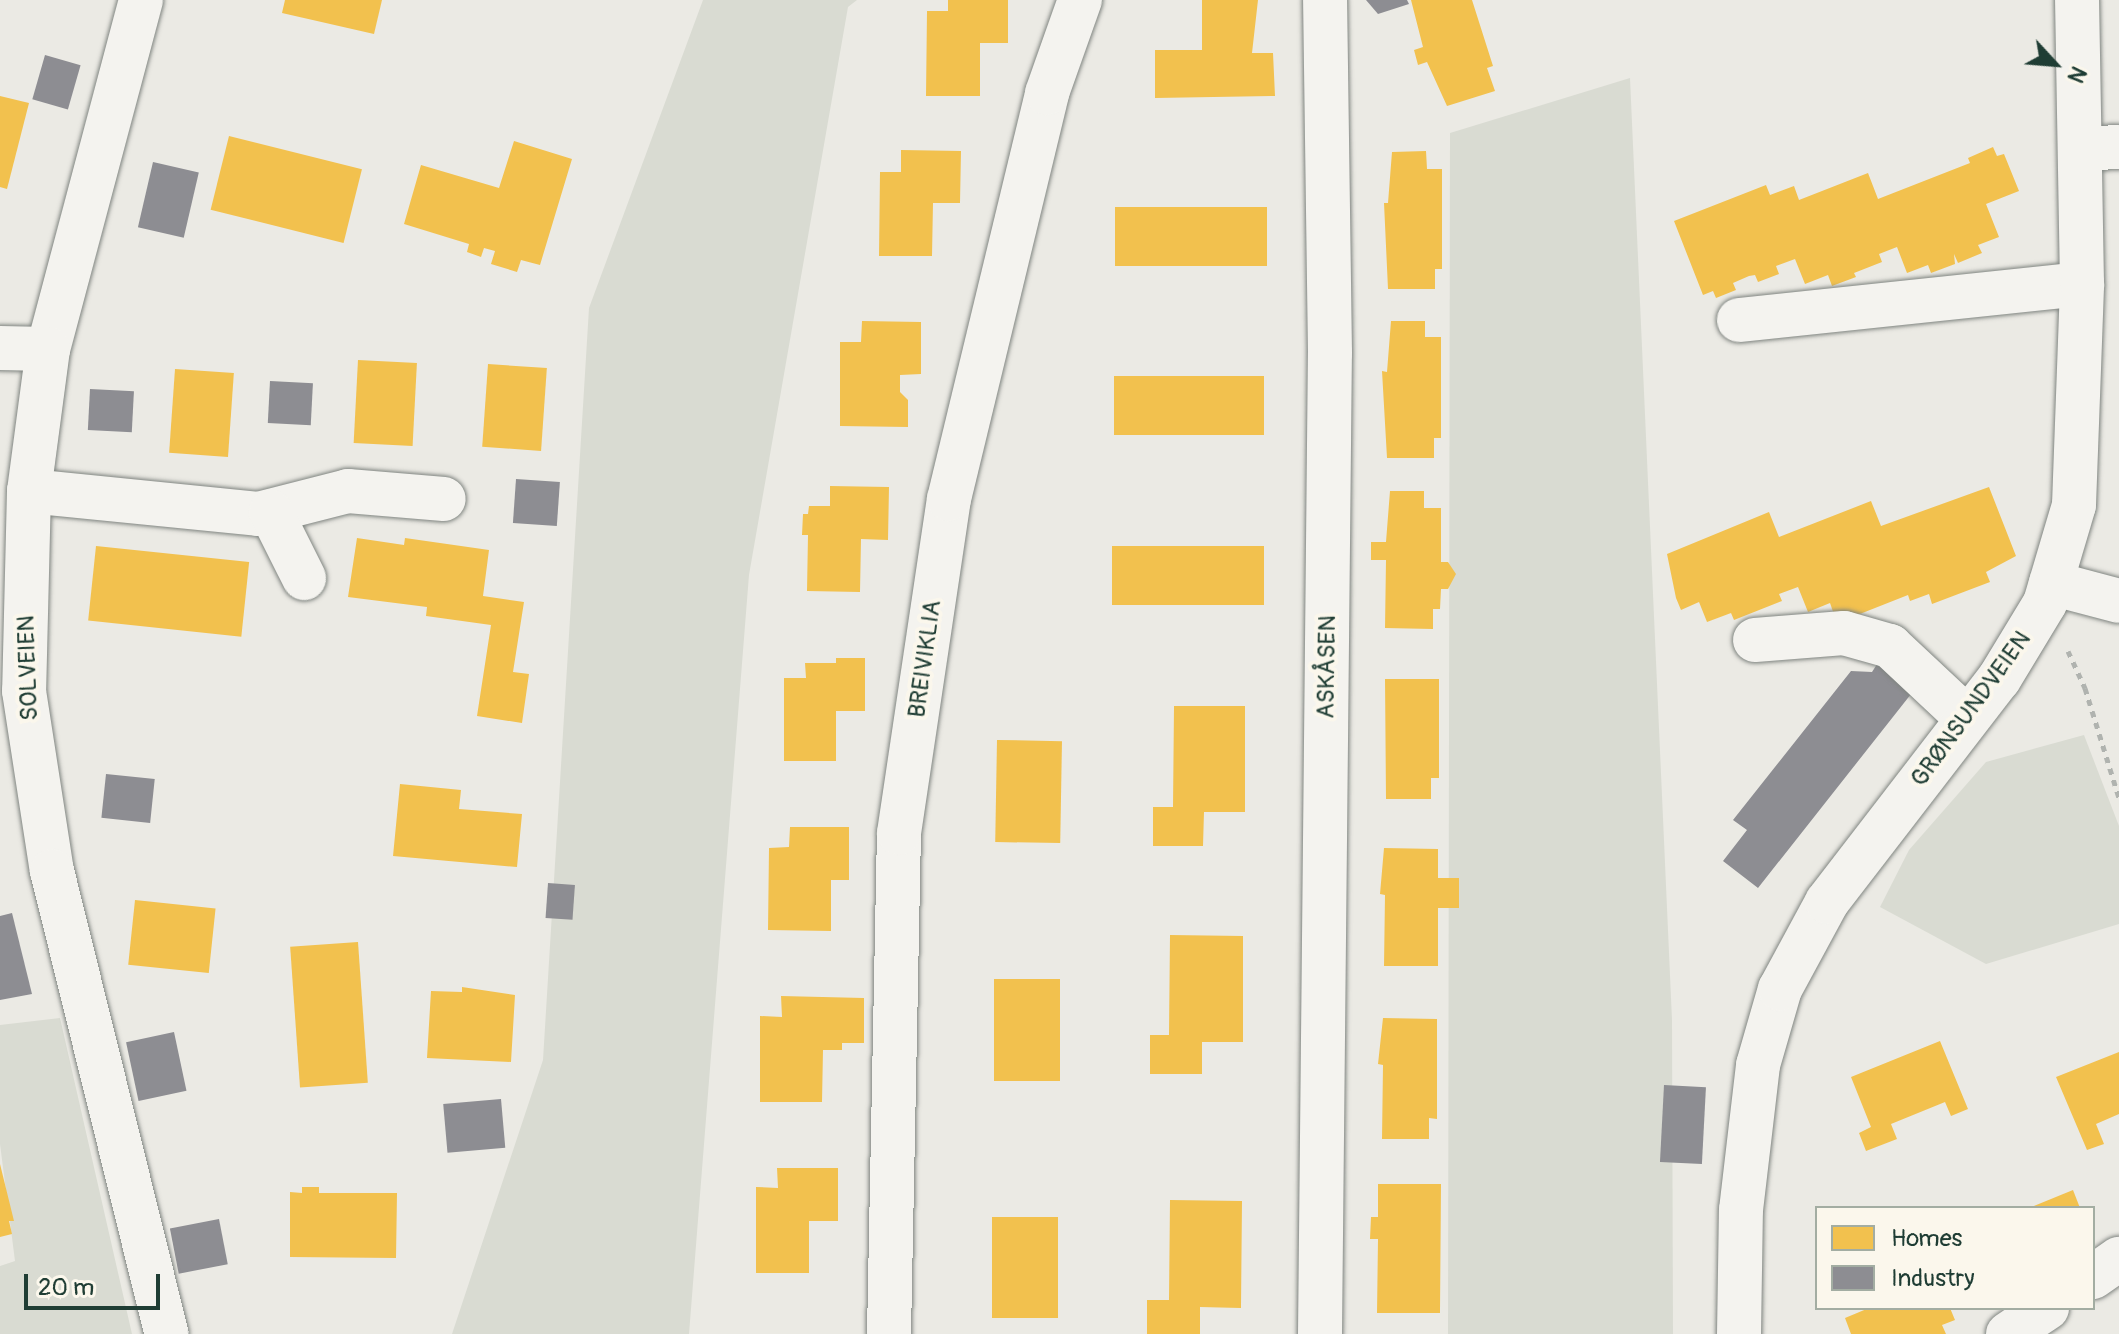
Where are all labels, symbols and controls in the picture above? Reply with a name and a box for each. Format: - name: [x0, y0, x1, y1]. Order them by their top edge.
- north arrow: [2015, 24, 2095, 104]
- text: N: [2061, 62, 2092, 87]
- street label: BREIVIKLIA: [903, 598, 947, 720]
- street label: SOLVEIEN: [12, 615, 44, 721]
- street label: ASKÅSEN: [1312, 615, 1342, 719]
- street label: GRØNSUNDVEIEN: [1905, 626, 2037, 792]
- legend: [1815, 1206, 2095, 1310]
- text: Homes: [1891, 1224, 1962, 1253]
- scale bar: [28, 1258, 164, 1308]
- text: Industry: [1891, 1264, 1974, 1293]
- text: 20 m: [38, 1273, 94, 1302]

